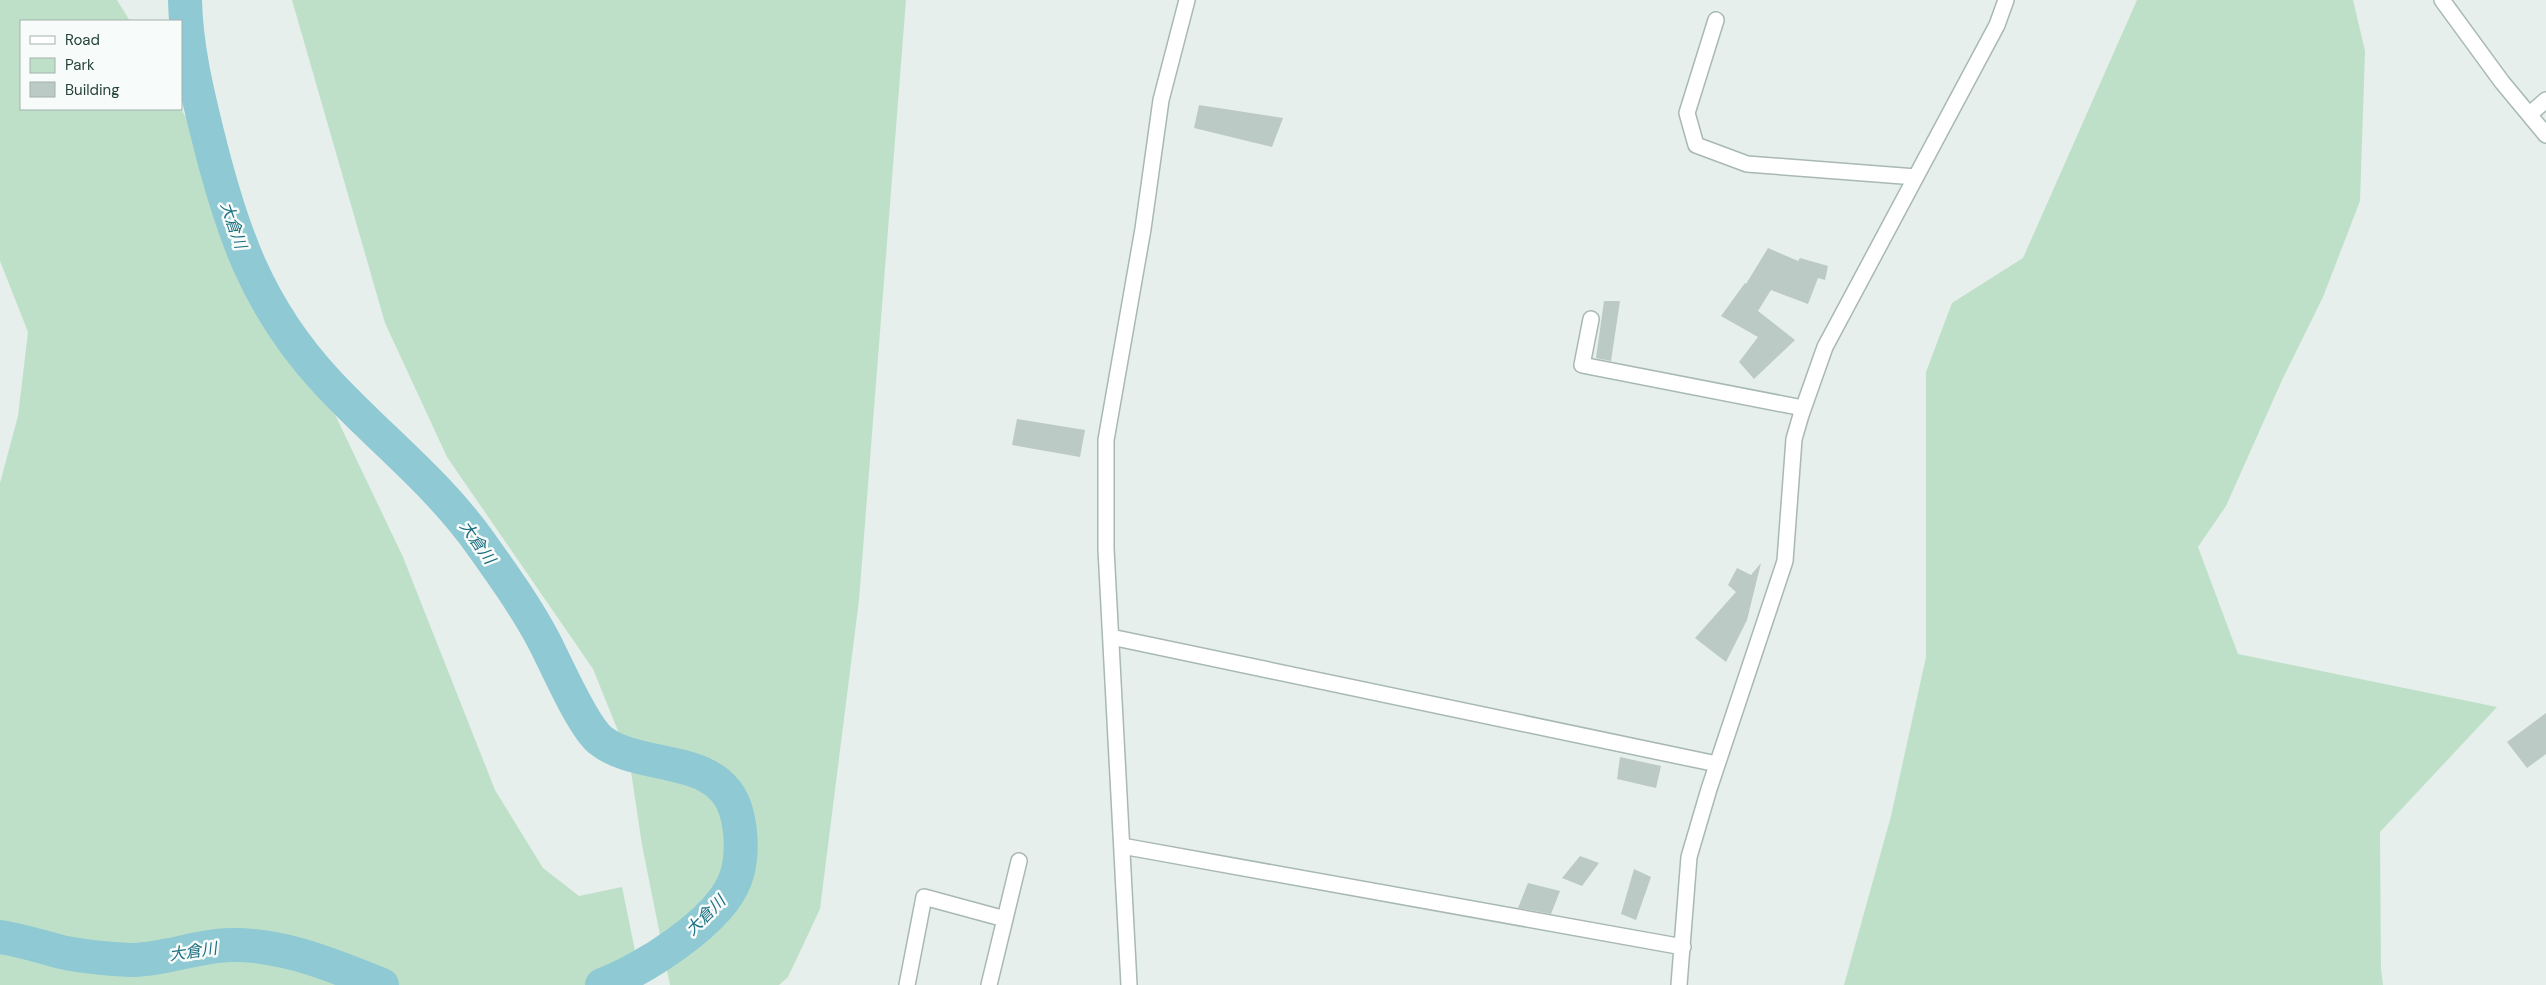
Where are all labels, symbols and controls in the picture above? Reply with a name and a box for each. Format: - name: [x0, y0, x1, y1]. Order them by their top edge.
- legend: [20, 20, 182, 110]
- text: Road: [65, 30, 100, 50]
- text: Park: [65, 55, 95, 75]
- text: Building: [65, 80, 120, 100]
- water label: 大倉川: [216, 199, 252, 253]
- water label: 大倉川: [455, 517, 501, 570]
- water label: 大倉川: [681, 890, 731, 940]
- water label: 大倉川: [168, 937, 220, 965]

